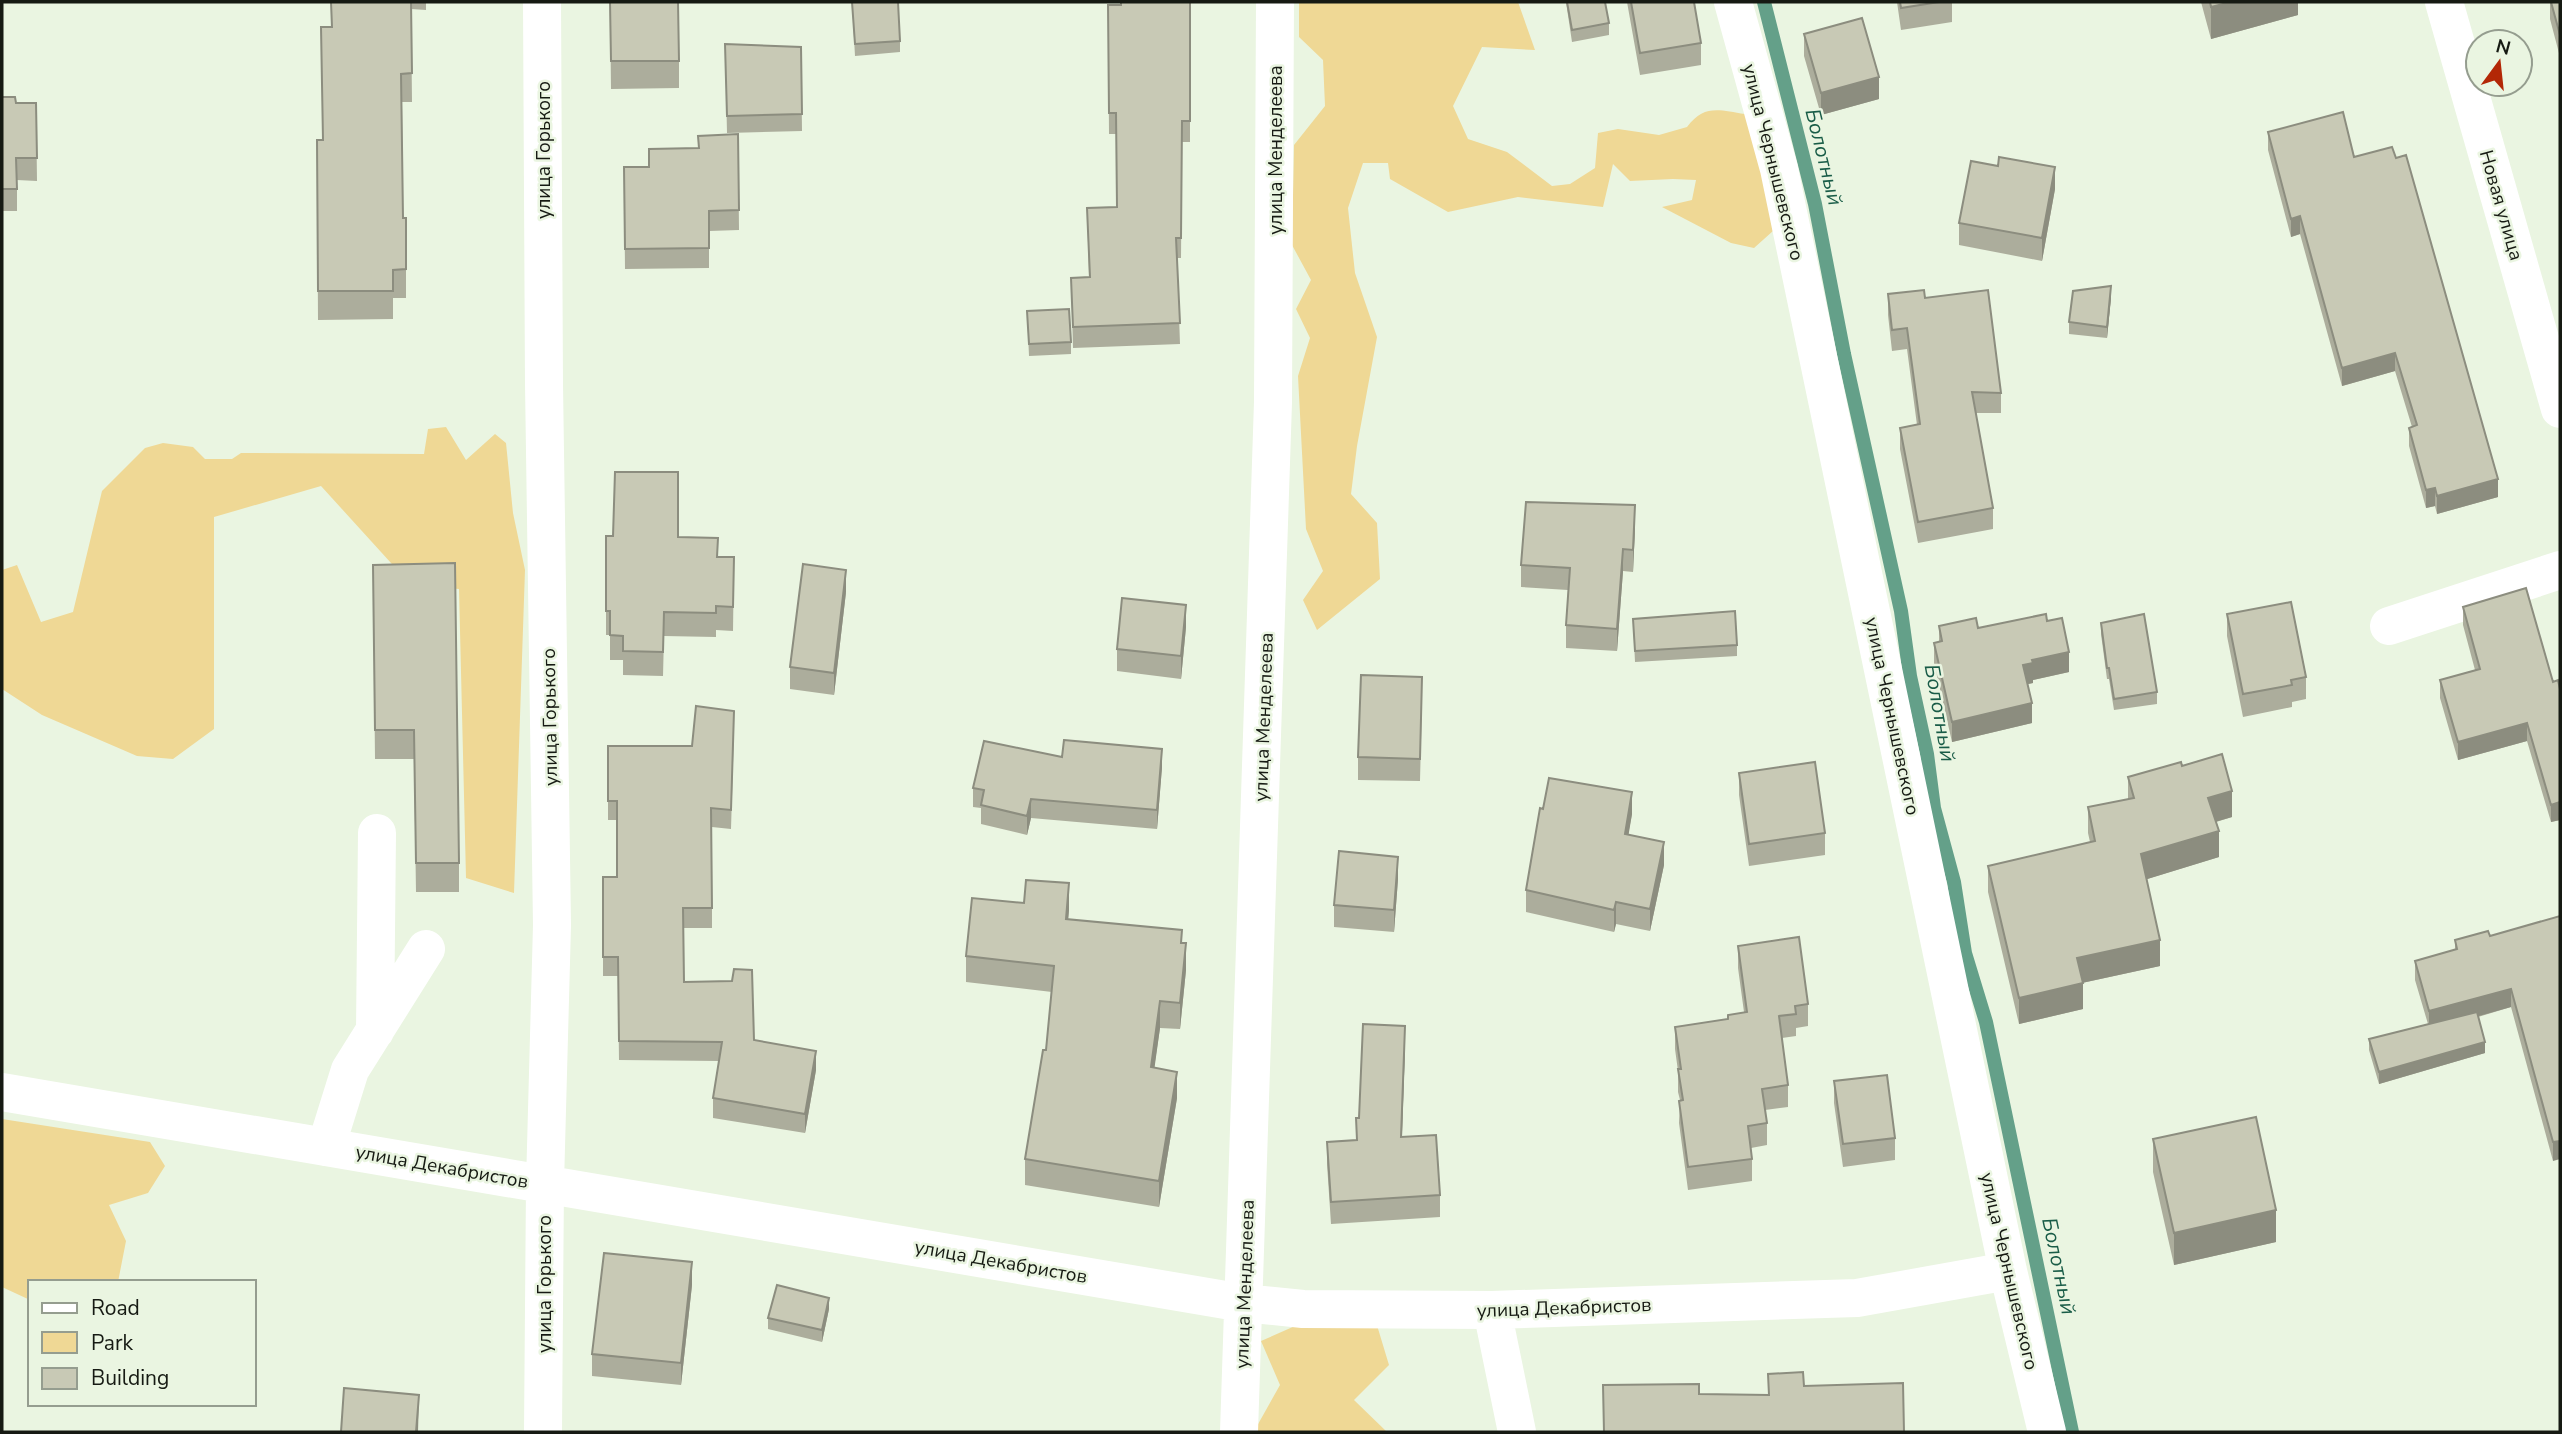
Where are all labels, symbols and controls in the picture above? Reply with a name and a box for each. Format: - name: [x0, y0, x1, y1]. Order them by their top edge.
- north arrow: [2464, 28, 2534, 98]
- text: N: [2493, 33, 2513, 62]
- street label: улица Чернышевского: [1736, 61, 1810, 263]
- street label: улица Менделеева: [1263, 65, 1289, 235]
- street label: улица Горького: [531, 81, 557, 219]
- water label: Болотный: [1798, 106, 1850, 208]
- street label: Новая улица: [2473, 147, 2529, 264]
- street label: улица Чернышевского: [1858, 615, 1926, 818]
- street label: улица Менделеева: [1248, 632, 1280, 802]
- street label: улица Горького: [536, 648, 564, 786]
- water label: Болотный: [1918, 662, 1962, 764]
- street label: улица Декабристов: [353, 1139, 530, 1195]
- street label: улица Чернышевского: [1974, 1170, 2044, 1373]
- street label: улица Менделеева: [1229, 1199, 1261, 1369]
- street label: улица Горького: [532, 1215, 558, 1353]
- water label: Болотный: [2035, 1215, 2083, 1317]
- street label: улица Декабристов: [912, 1234, 1089, 1290]
- legend: [28, 1280, 256, 1406]
- street label: улица Декабристов: [1476, 1292, 1652, 1324]
- text: Road: [91, 1294, 140, 1322]
- text: Park: [91, 1329, 133, 1357]
- text: Building: [91, 1364, 169, 1392]

